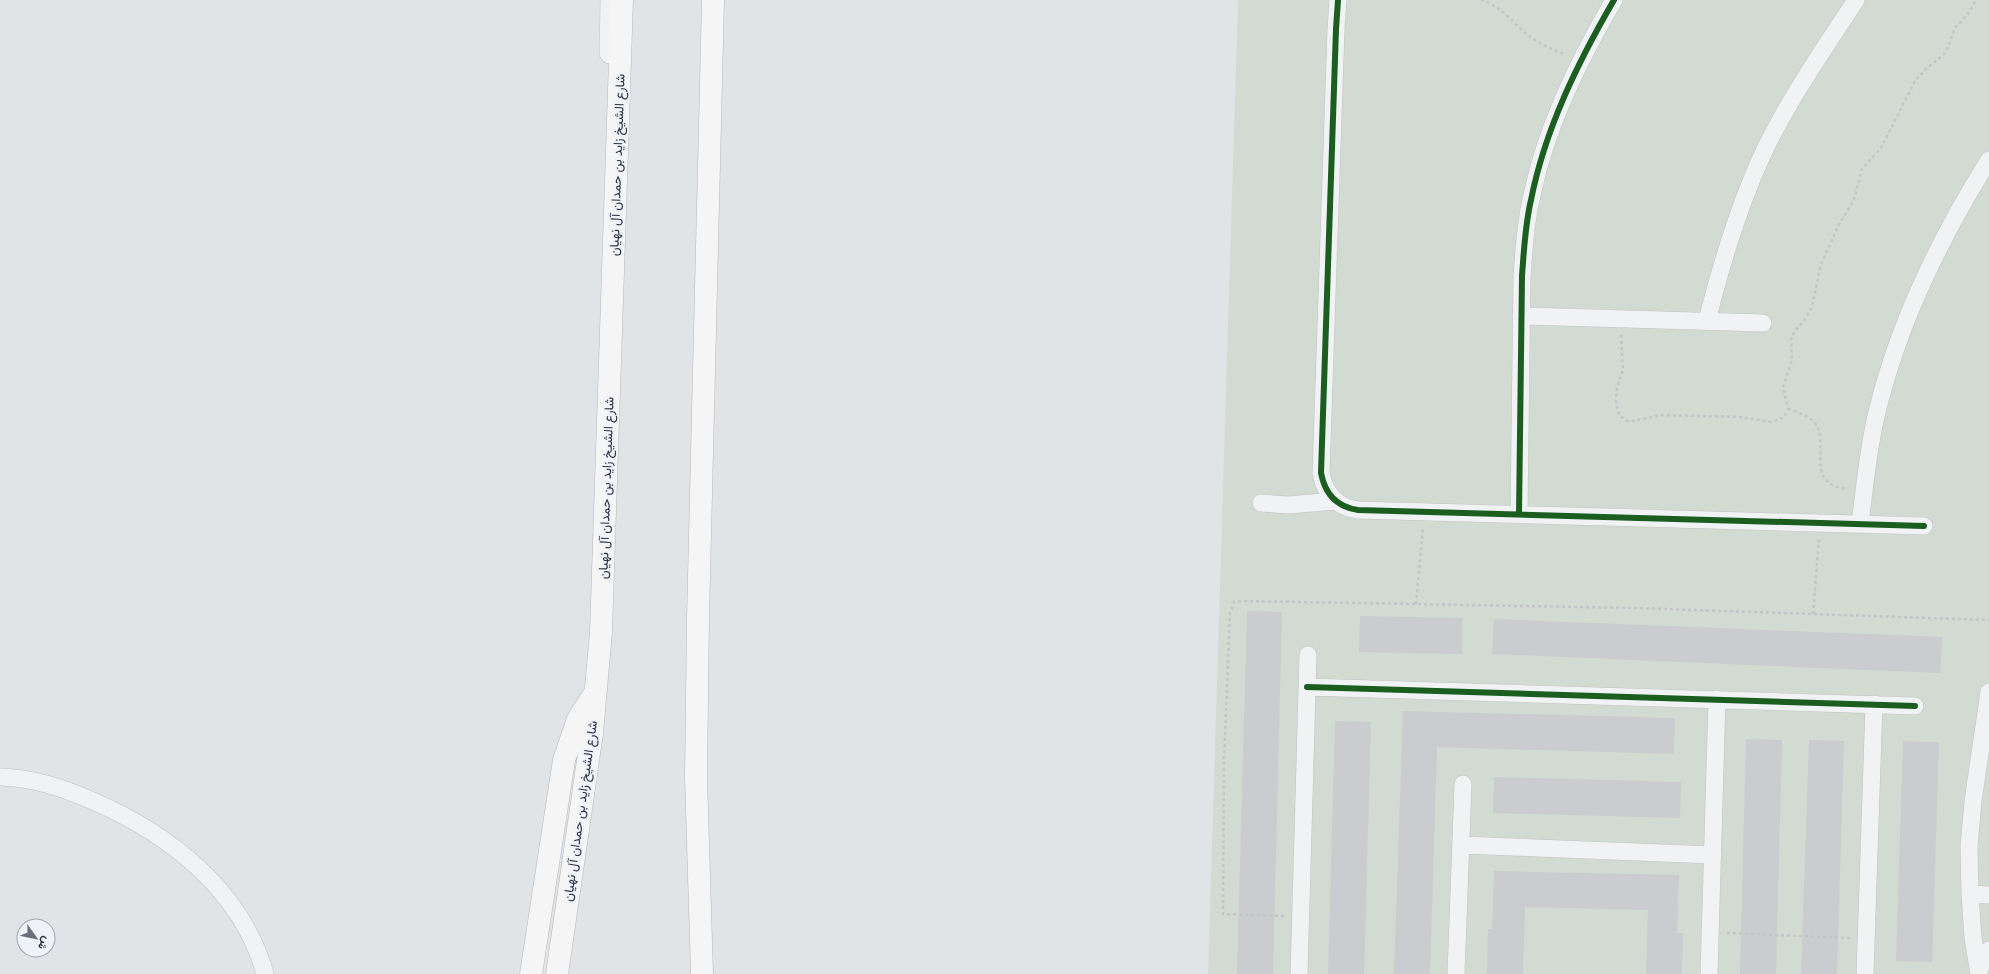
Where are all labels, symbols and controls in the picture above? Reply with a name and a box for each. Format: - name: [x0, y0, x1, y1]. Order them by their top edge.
- street label: شارع الشيخ زايد بن حمدان آل نهيان: [606, 74, 630, 257]
- street label: شارع الشيخ زايد بن حمدان آل نهيان: [595, 397, 619, 580]
- street label: شارع الشيخ زايد بن حمدان آل نهيان: [560, 720, 602, 903]
- north arrow: [16, 918, 56, 958]
- text: ش: [35, 934, 53, 952]

